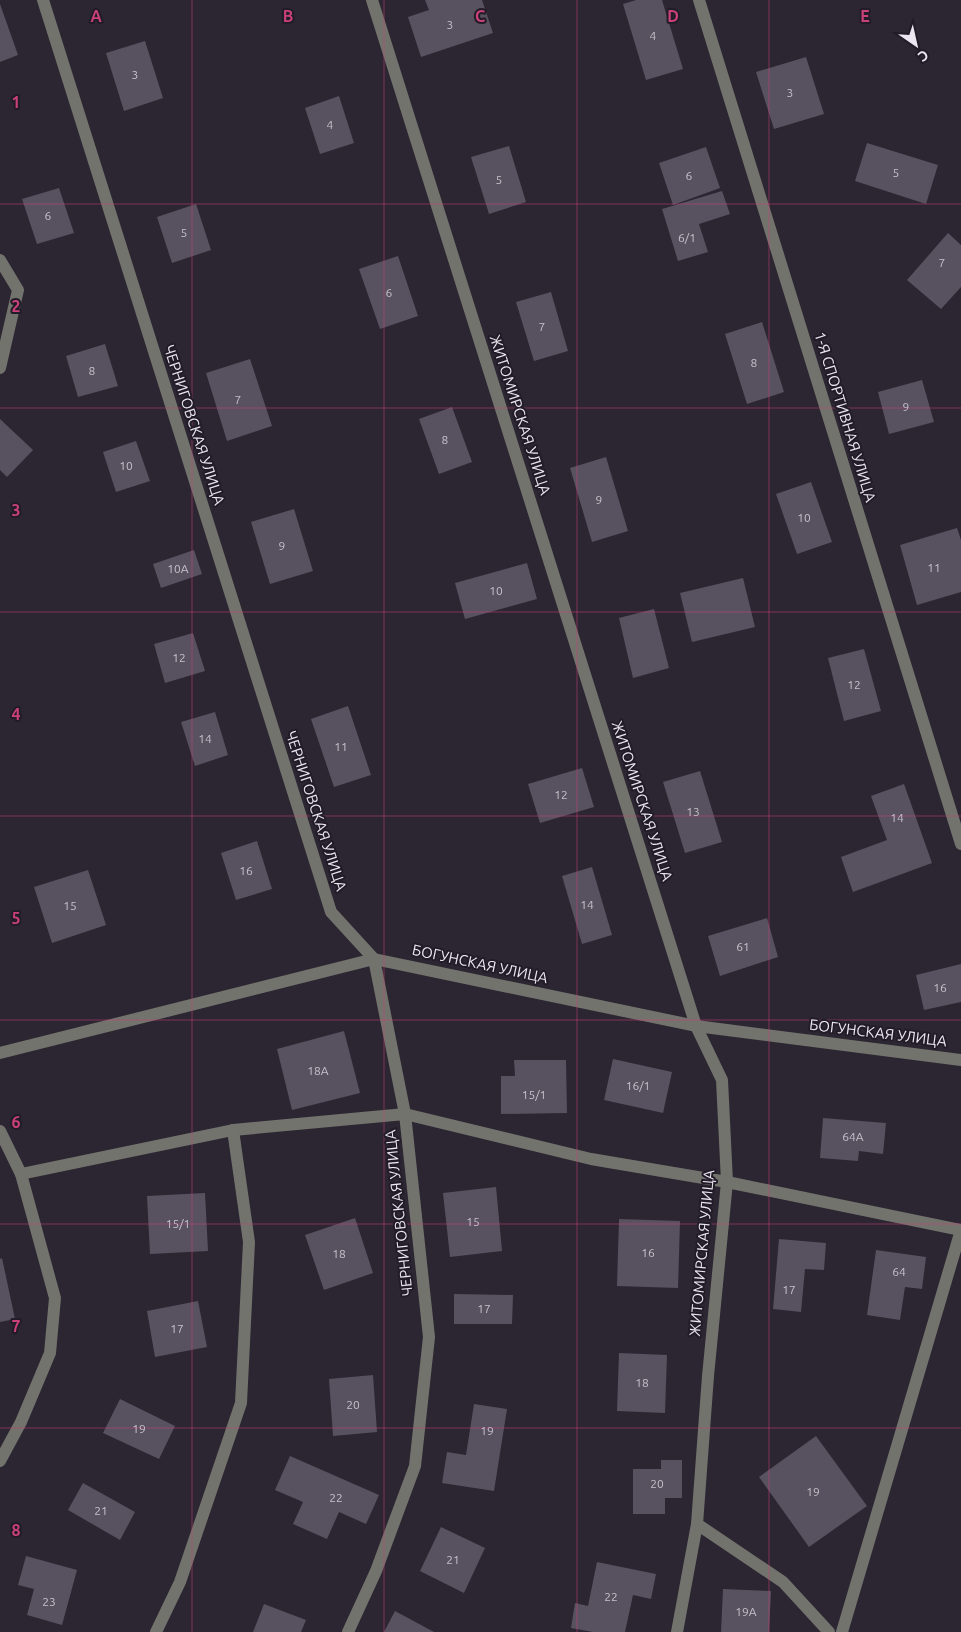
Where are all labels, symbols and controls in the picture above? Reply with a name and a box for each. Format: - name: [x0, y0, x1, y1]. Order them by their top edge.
- text: A: [90, 7, 102, 25]
- text: B: [283, 7, 293, 25]
- text: C: [475, 7, 485, 25]
- text: D: [667, 7, 679, 25]
- text: E: [860, 7, 870, 25]
- house number: 3: [447, 18, 453, 31]
- north arrow: [891, 20, 941, 70]
- house number: 4: [650, 29, 657, 42]
- text: С: [915, 47, 931, 65]
- house number: 3: [132, 68, 138, 81]
- house number: 3: [787, 86, 793, 99]
- text: 1: [11, 93, 21, 111]
- house number: 4: [327, 118, 334, 131]
- house number: 5: [893, 166, 899, 179]
- house number: 6: [686, 169, 693, 182]
- house number: 5: [496, 173, 502, 186]
- house number: 6: [45, 209, 52, 222]
- house number: 5: [181, 226, 187, 239]
- house number: 6/1: [678, 231, 696, 244]
- house number: 7: [939, 256, 945, 269]
- house number: 6: [386, 286, 393, 299]
- text: 2: [11, 297, 21, 315]
- house number: 7: [539, 320, 545, 333]
- street label: 1-Я СПОРТИВНАЯ УЛИЦА: [811, 330, 880, 504]
- street label: ЖИТОМИРСКАЯ УЛИЦА: [487, 333, 554, 497]
- street label: ЧЕРНИГОВСКАЯ УЛИЦА: [161, 343, 228, 507]
- house number: 8: [751, 356, 758, 369]
- house number: 8: [89, 364, 96, 377]
- house number: 7: [235, 393, 241, 406]
- house number: 9: [903, 400, 909, 413]
- house number: 8: [442, 433, 449, 446]
- house number: 10: [119, 459, 133, 472]
- house number: 9: [596, 493, 602, 506]
- text: 3: [11, 501, 21, 519]
- house number: 10: [797, 511, 811, 524]
- house number: 9: [279, 539, 285, 552]
- house number: 11: [927, 561, 941, 574]
- house number: 10А: [167, 562, 189, 575]
- house number: 10: [489, 584, 503, 597]
- house number: 12: [172, 651, 186, 664]
- house number: 12: [847, 678, 861, 691]
- text: 4: [11, 705, 21, 723]
- street label: ЖИТОМИРСКАЯ УЛИЦА: [609, 719, 676, 883]
- street label: ЧЕРНИГОВСКАЯ УЛИЦА: [283, 729, 350, 893]
- house number: 14: [198, 732, 212, 745]
- house number: 11: [334, 740, 348, 753]
- house number: 12: [554, 788, 568, 801]
- house number: 13: [686, 805, 700, 818]
- house number: 14: [890, 811, 904, 824]
- house number: 16: [239, 864, 253, 877]
- house number: 14: [580, 898, 594, 911]
- house number: 15: [63, 899, 77, 912]
- text: 5: [11, 909, 21, 927]
- house number: 61: [736, 940, 750, 953]
- street label: БОГУНСКАЯ УЛИЦА: [411, 941, 550, 986]
- house number: 16: [933, 981, 947, 994]
- street label: БОГУНСКАЯ УЛИЦА: [808, 1016, 948, 1049]
- house number: 18А: [307, 1064, 329, 1077]
- house number: 16/1: [626, 1079, 650, 1092]
- house number: 15/1: [522, 1088, 546, 1101]
- text: 6: [11, 1113, 21, 1131]
- street label: ЧЕРНИГОВСКАЯ УЛИЦА: [381, 1129, 416, 1297]
- house number: 64А: [842, 1130, 864, 1143]
- street label: ЖИТОМИРСКАЯ УЛИЦА: [686, 1169, 717, 1337]
- house number: 15: [466, 1215, 480, 1228]
- house number: 15/1: [166, 1217, 190, 1230]
- house number: 16: [641, 1246, 655, 1259]
- house number: 18: [332, 1247, 346, 1260]
- house number: 64: [892, 1265, 906, 1278]
- house number: 17: [782, 1283, 796, 1296]
- house number: 17: [477, 1302, 491, 1315]
- text: 7: [11, 1317, 21, 1335]
- house number: 17: [170, 1322, 184, 1335]
- house number: 18: [635, 1376, 649, 1389]
- house number: 20: [346, 1398, 360, 1411]
- house number: 19: [132, 1422, 146, 1435]
- house number: 19: [480, 1424, 494, 1437]
- house number: 20: [650, 1477, 664, 1490]
- house number: 19: [806, 1485, 820, 1498]
- house number: 22: [329, 1491, 343, 1504]
- house number: 21: [94, 1504, 108, 1517]
- text: 8: [11, 1521, 21, 1539]
- house number: 21: [446, 1553, 460, 1566]
- house number: 22: [604, 1590, 618, 1603]
- house number: 23: [42, 1595, 56, 1608]
- house number: 19А: [735, 1605, 757, 1618]

